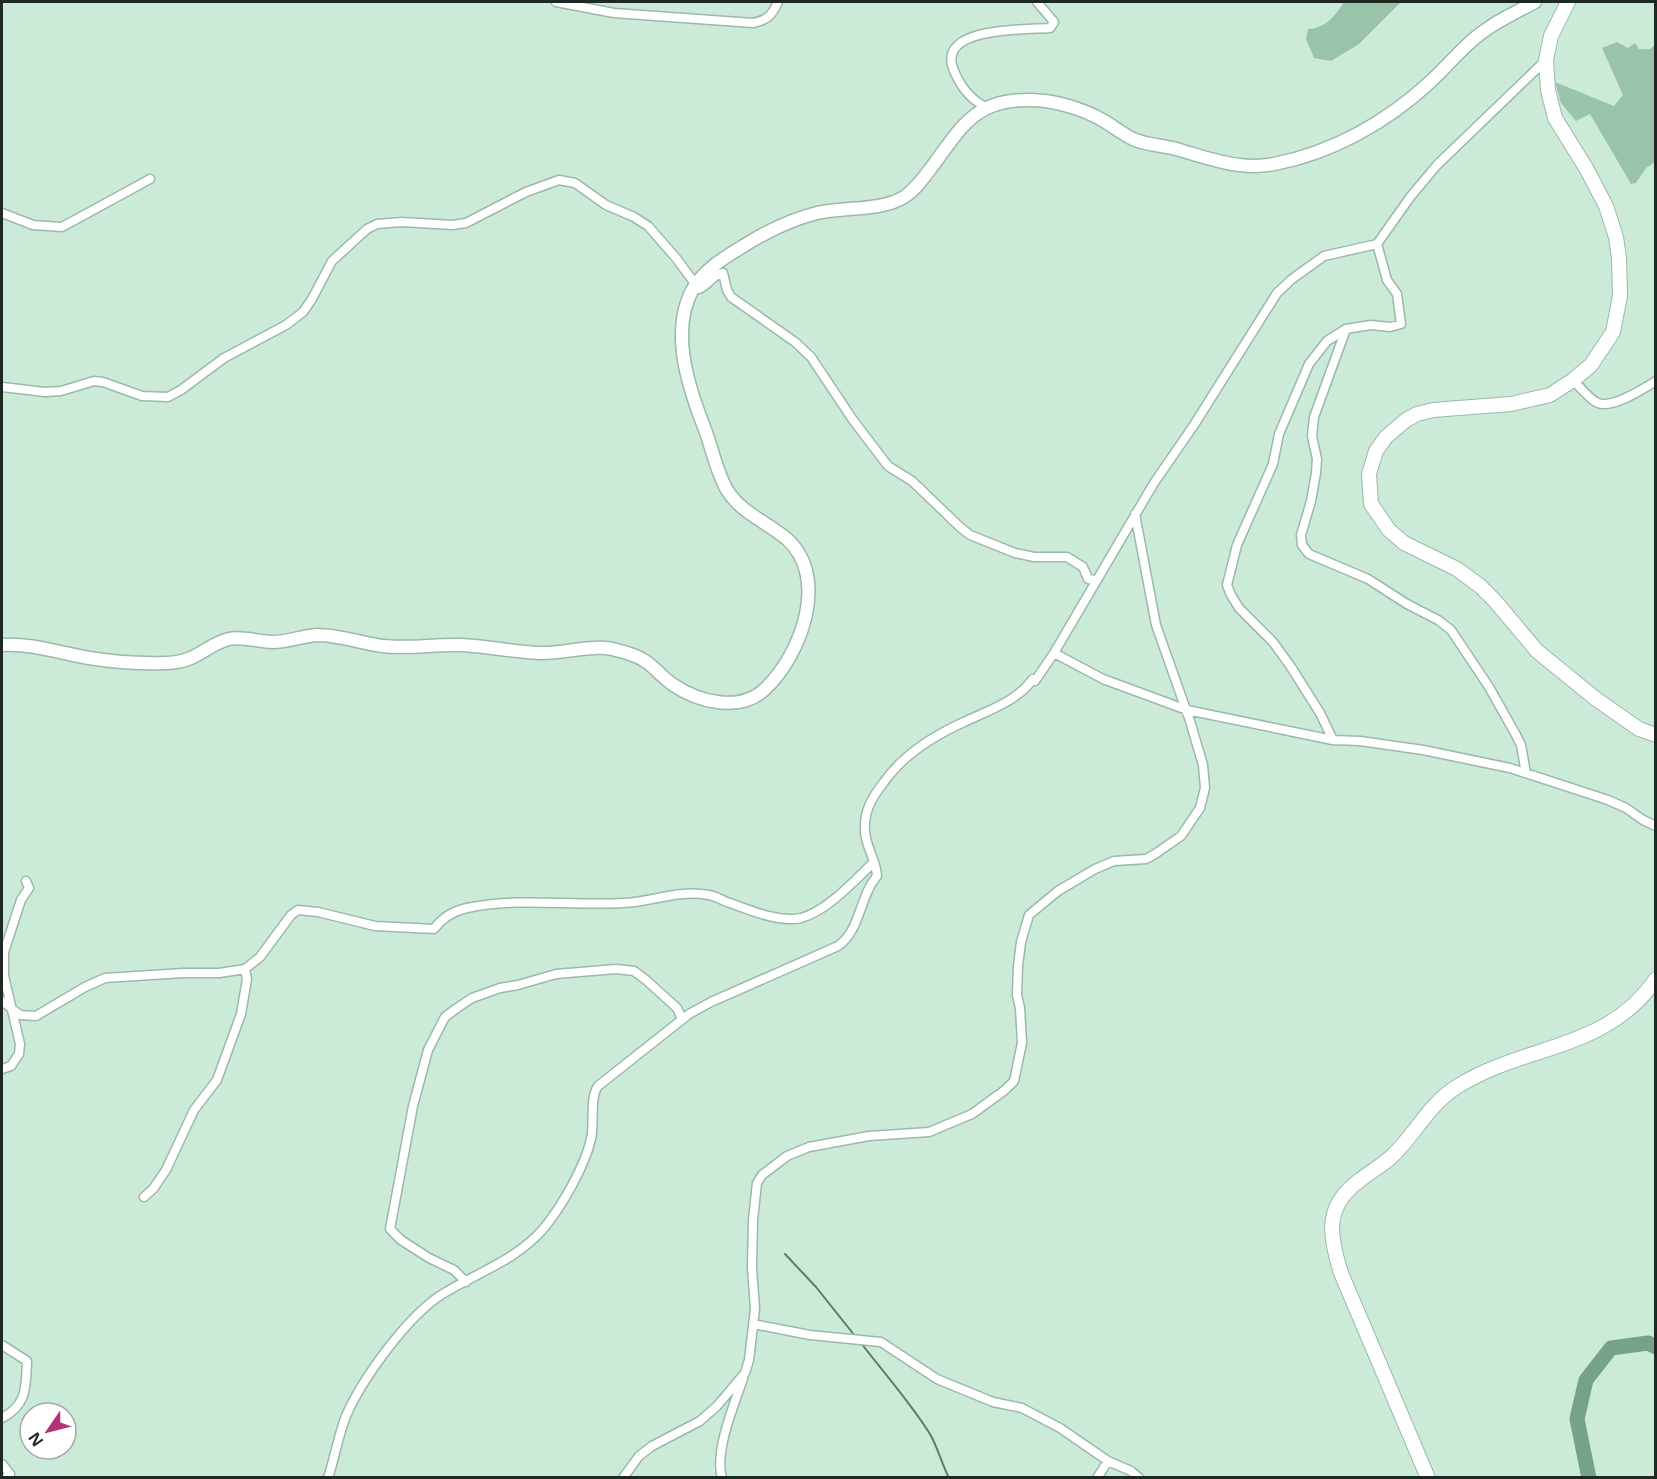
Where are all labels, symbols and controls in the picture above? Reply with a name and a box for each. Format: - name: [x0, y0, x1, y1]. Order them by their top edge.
- north arrow: [18, 1401, 78, 1461]
- text: N: [23, 1428, 48, 1451]

